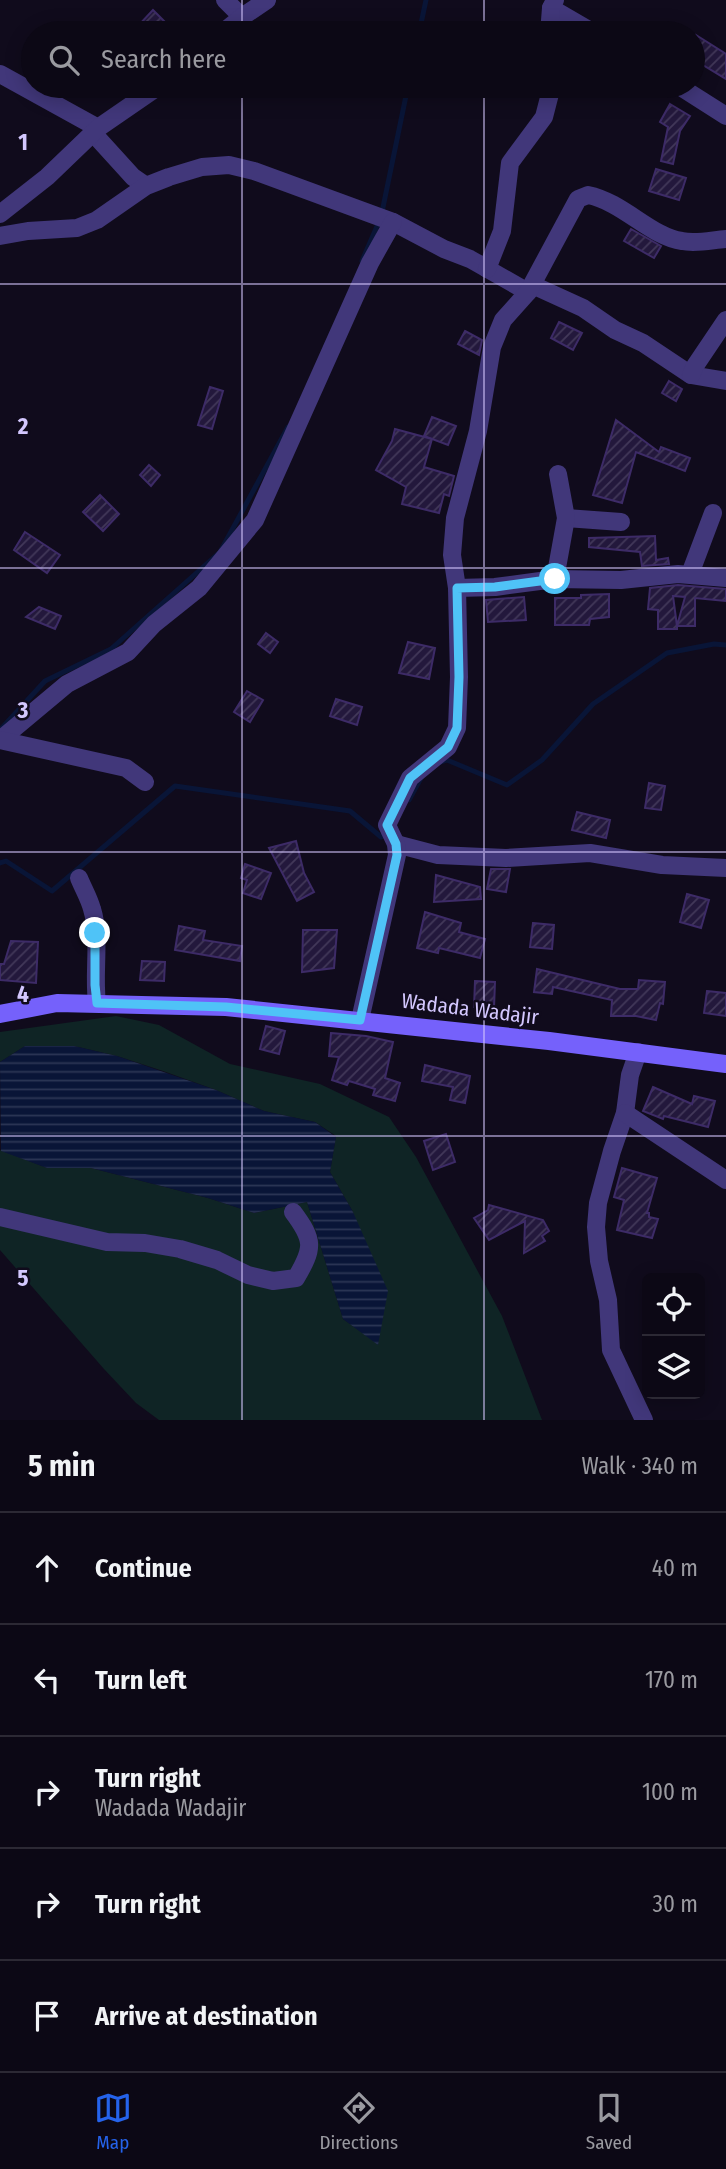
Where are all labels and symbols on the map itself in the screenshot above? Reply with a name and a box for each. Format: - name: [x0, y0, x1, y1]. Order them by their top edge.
- text: 1: [18, 128, 28, 156]
- text: 2: [17, 412, 29, 440]
- route start: [539, 563, 570, 594]
- text: 3: [17, 696, 29, 724]
- route end: [79, 917, 110, 948]
- text: 4: [17, 980, 29, 1008]
- street label: Wadada Wadajir: [400, 988, 541, 1030]
- text: 5: [17, 1264, 29, 1292]

